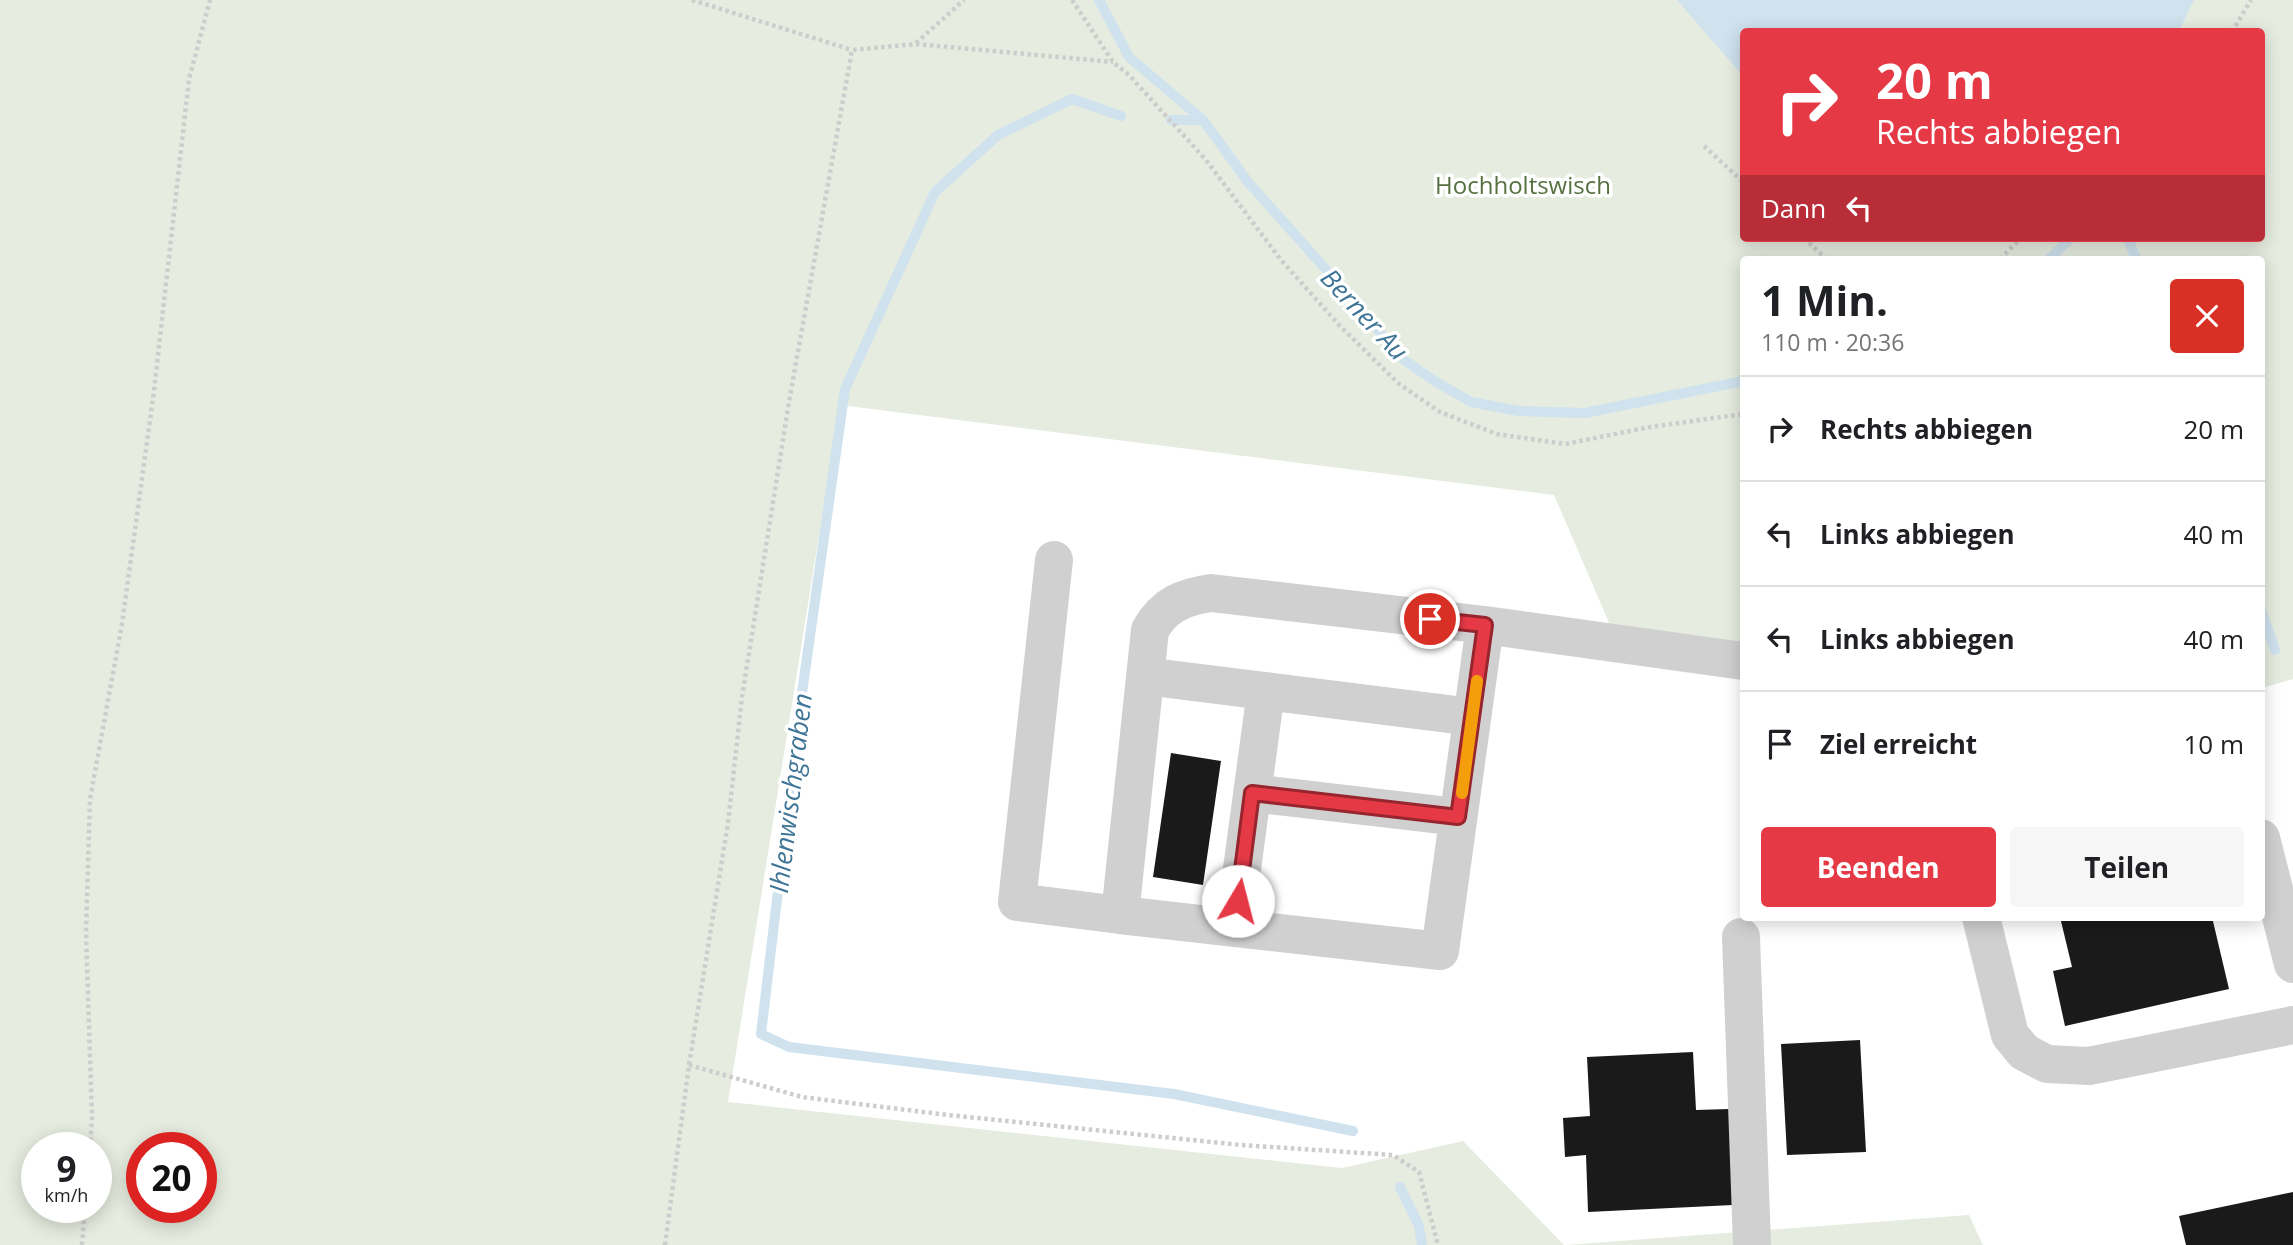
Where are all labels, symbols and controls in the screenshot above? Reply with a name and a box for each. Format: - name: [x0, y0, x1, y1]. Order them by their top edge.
- text: 20 m: [1876, 47, 1993, 113]
- icon: right: [1761, 56, 1852, 147]
- text: Rechts abbiegen: [1876, 110, 2122, 153]
- park label: Hochholtswisch: [1435, 168, 1611, 201]
- icon: left: [1840, 189, 1878, 227]
- text: Dann: [1761, 190, 1826, 226]
- water label: Berner Au: [1313, 260, 1417, 368]
- text: 1 Min.: [1761, 271, 1888, 328]
- button: close: [2170, 279, 2244, 353]
- text: 110 m · 20:36: [1761, 326, 1904, 358]
- icon: right: [1761, 410, 1799, 448]
- text: Rechts abbiegen: [1820, 411, 2033, 447]
- text: 20 m: [2183, 411, 2244, 447]
- icon: left: [1761, 515, 1799, 553]
- text: Links abbiegen: [1820, 516, 2015, 552]
- text: 40 m: [2183, 516, 2244, 552]
- pin: [1400, 589, 1460, 649]
- icon: arrive: [1411, 600, 1449, 638]
- icon: left: [1761, 620, 1799, 658]
- text: Links abbiegen: [1820, 621, 2015, 657]
- text: 40 m: [2183, 621, 2244, 657]
- water label: Ihlenwischgraben: [760, 691, 820, 895]
- icon: arrive: [1761, 725, 1799, 763]
- text: Ziel erreicht: [1820, 726, 1977, 762]
- text: 10 m: [2183, 726, 2244, 762]
- button: Beenden: [1761, 827, 1996, 907]
- button: Teilen: [2010, 827, 2244, 907]
- position arrow: [1201, 864, 1275, 938]
- speed limit sign: 20: [126, 1132, 217, 1223]
- text: 9: [56, 1145, 77, 1192]
- text: km/h: [45, 1183, 88, 1207]

